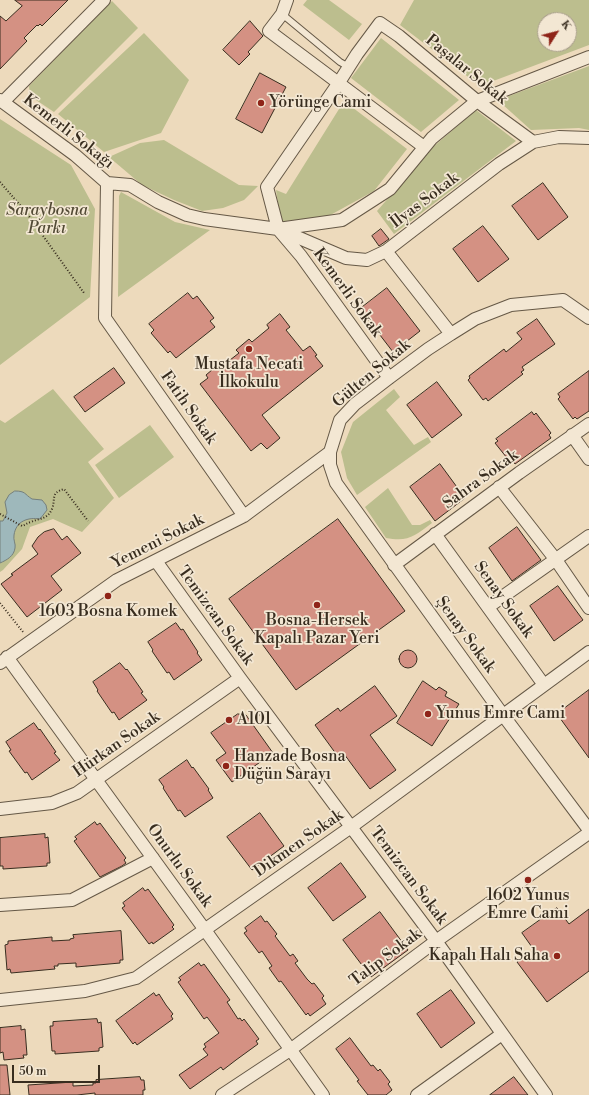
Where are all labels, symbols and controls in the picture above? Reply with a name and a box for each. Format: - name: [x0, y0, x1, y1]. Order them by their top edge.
- north arrow: [537, 12, 577, 52]
- text: K: [558, 18, 574, 33]
- street label: Paşalar Sokak: [421, 31, 511, 109]
- street label: Kemerli Sokağı: [19, 90, 117, 174]
- place label: Yörünge Cami: [269, 93, 371, 113]
- marker: Yörünge Cami: [256, 98, 266, 108]
- street label: İlyas Sokak: [387, 169, 463, 233]
- park label: Saraybosna Parkı: [6, 201, 88, 239]
- street label: Kemerli Sokak: [308, 245, 386, 341]
- street label: Gülten Sokak: [329, 336, 415, 412]
- marker: Mustafa Necati İlkokulu: [244, 344, 254, 354]
- place label: Mustafa Necati İlkokulu: [195, 355, 303, 393]
- street label: Fatih Sokak: [156, 368, 220, 448]
- street label: Sahra Sokak: [440, 446, 522, 514]
- street label: Yemeni Sokak: [109, 510, 207, 574]
- street label: Senay Sokak: [469, 558, 537, 642]
- street label: Temizcan Sokak: [173, 563, 257, 669]
- marker: 1603 Bosna Komek: [103, 591, 113, 601]
- street label: Şenay Sokak: [431, 593, 499, 677]
- marker: Bosna-Hersek Kapalı Pazar Yeri: [312, 600, 322, 610]
- place label: 1603 Bosna Komek: [39, 602, 177, 622]
- place label: Bosna-Hersek Kapalı Pazar Yeri: [254, 611, 380, 649]
- place label: Yunus Emre Cami: [436, 704, 565, 724]
- street label: Hürkan Sokak: [70, 708, 164, 782]
- marker: Yunus Emre Cami: [423, 709, 433, 719]
- place label: A101: [237, 710, 271, 730]
- marker: A101: [224, 715, 234, 725]
- place label: Hanzade Bosna Düğün Sarayı: [234, 747, 346, 785]
- marker: Hanzade Bosna Düğün Sarayı: [221, 761, 231, 771]
- street label: Dikmen Sokak: [251, 806, 347, 882]
- street label: Onurlu Sokak: [142, 821, 216, 911]
- street label: Temizcan Sokak: [365, 823, 451, 929]
- marker: 1602 Yunus Emre Cami: [523, 875, 533, 885]
- place label: 1602 Yunus Emre Cami: [486, 886, 570, 924]
- street label: Talip Sokak: [346, 925, 426, 991]
- place label: Kapalı Halı Saha: [429, 946, 549, 966]
- marker: Kapalı Halı Saha: [552, 951, 562, 961]
- scale bar: [14, 1057, 102, 1083]
- text: 50 m: [19, 1064, 47, 1079]

